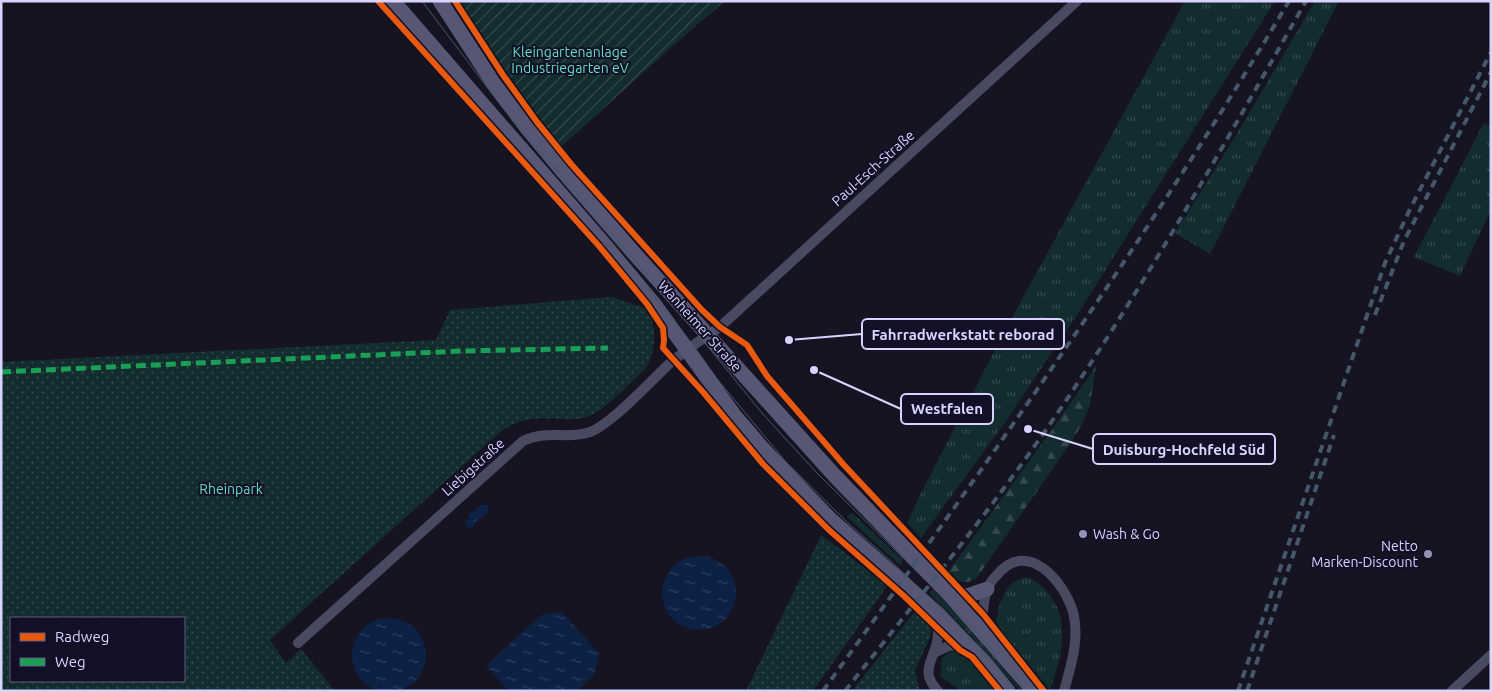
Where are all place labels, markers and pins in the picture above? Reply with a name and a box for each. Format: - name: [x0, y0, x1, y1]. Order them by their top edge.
- callout: Fahrradwerkstatt reborad: [862, 319, 1064, 349]
- callout: Westfalen: [901, 394, 993, 424]
- callout: Duisburg-Hochfeld Süd: [1093, 434, 1275, 464]
- place label: Wash & Go: [1093, 526, 1160, 542]
- marker: Wash & Go: [1077, 528, 1089, 540]
- place label: Netto Marken-Discount: [1311, 538, 1418, 570]
- marker: Netto Marken-Discount: [1422, 548, 1434, 560]

